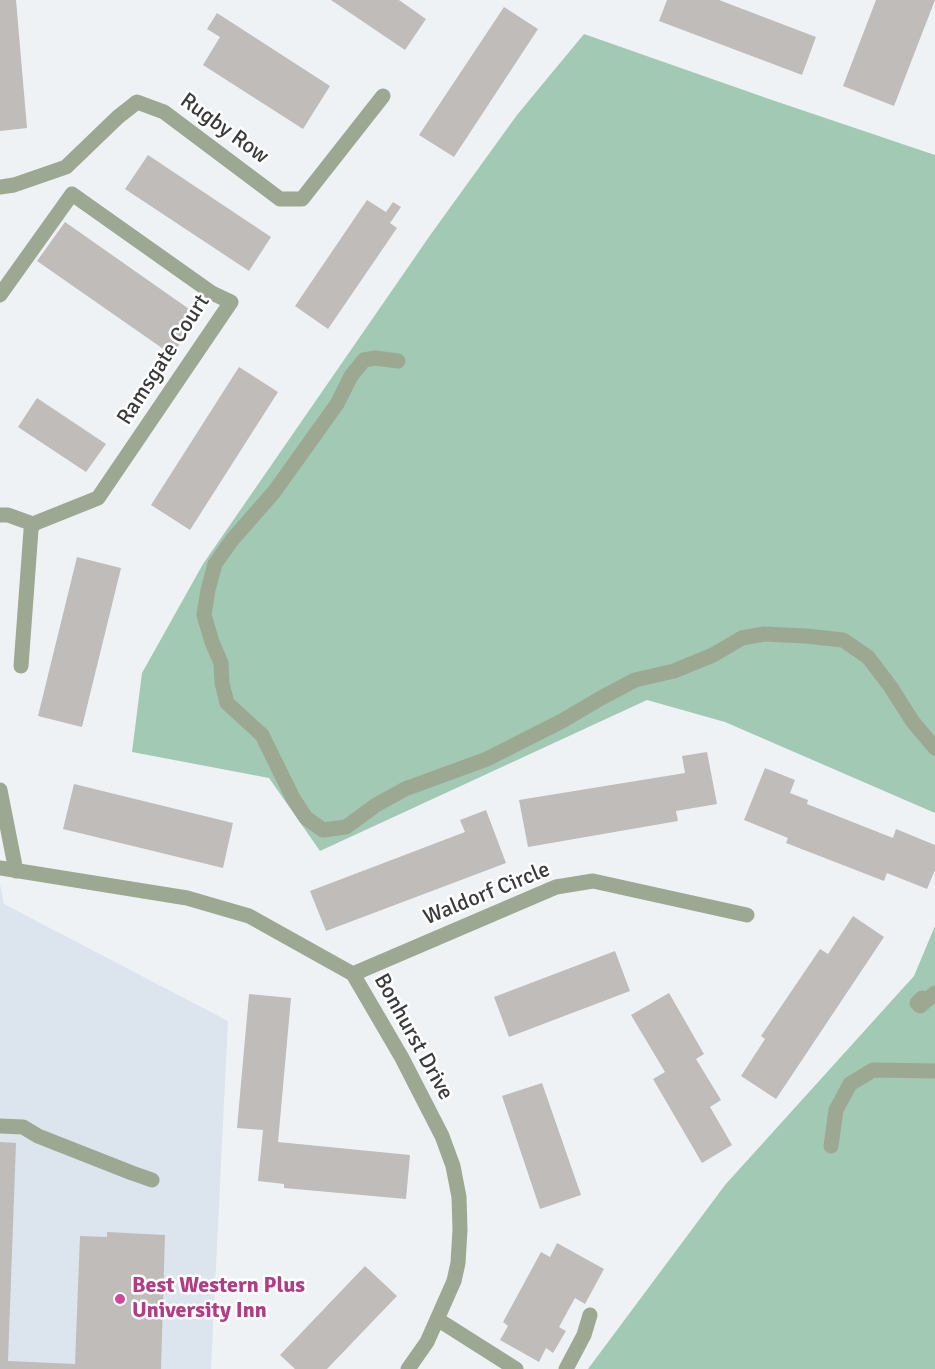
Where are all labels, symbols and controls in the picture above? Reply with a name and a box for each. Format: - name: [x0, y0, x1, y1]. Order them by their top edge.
- street label: Rugby Row: [175, 88, 273, 170]
- street label: Ramsgate Court: [112, 290, 216, 430]
- street label: Waldorf Circle: [420, 857, 554, 931]
- street label: Bonhurst Drive: [367, 969, 459, 1105]
- place label: Best Western Plus University Inn: [132, 1273, 305, 1324]
- marker: Best Western Plus University Inn: [113, 1292, 127, 1306]

